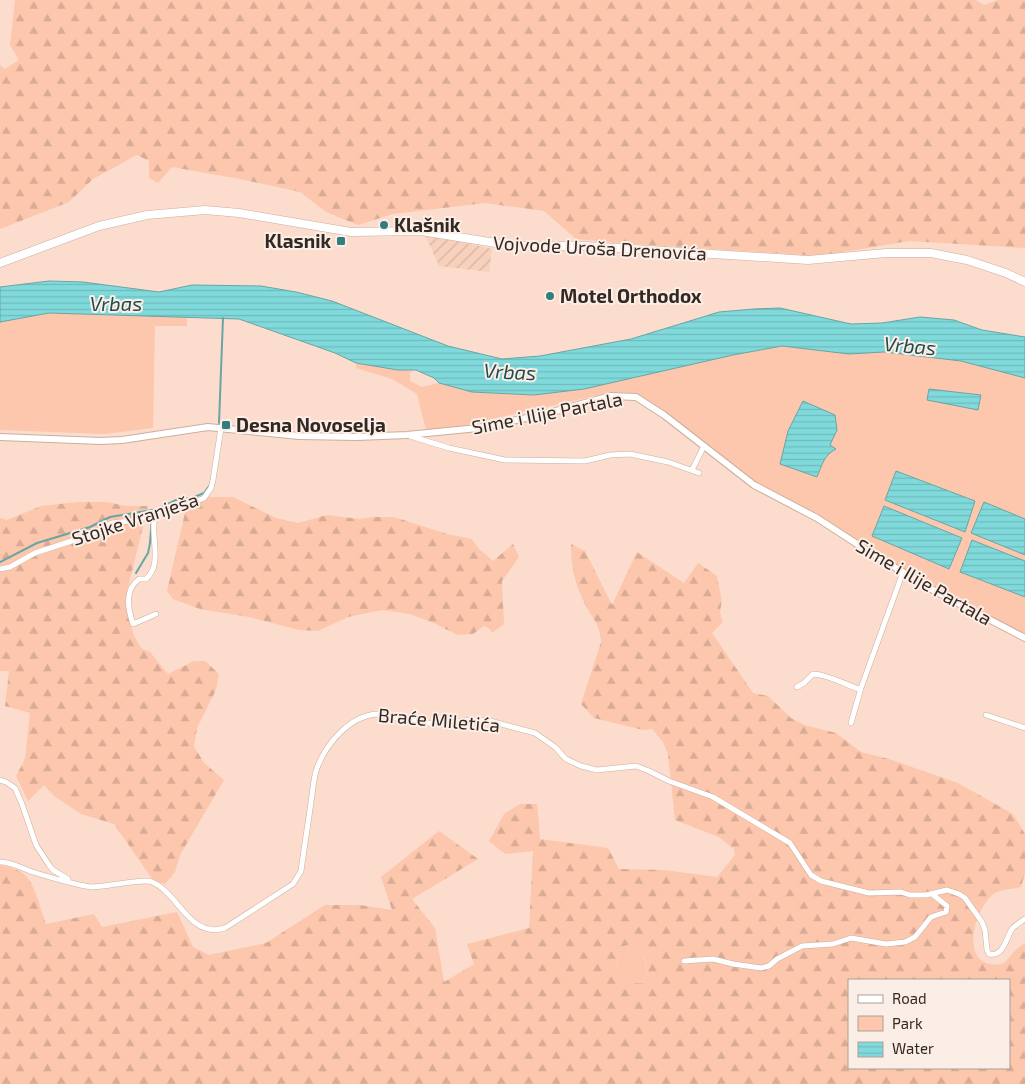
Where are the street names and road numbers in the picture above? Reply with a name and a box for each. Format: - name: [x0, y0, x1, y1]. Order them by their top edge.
- street label: Vojvode Uroša Drenovića: [493, 230, 707, 265]
- street label: Sime i Ilije Partala: [470, 387, 624, 438]
- street label: Stojke Vranješa: [69, 487, 201, 550]
- street label: Sime i Ilije Partala: [852, 533, 996, 630]
- street label: Braće Miletića: [377, 703, 501, 736]

